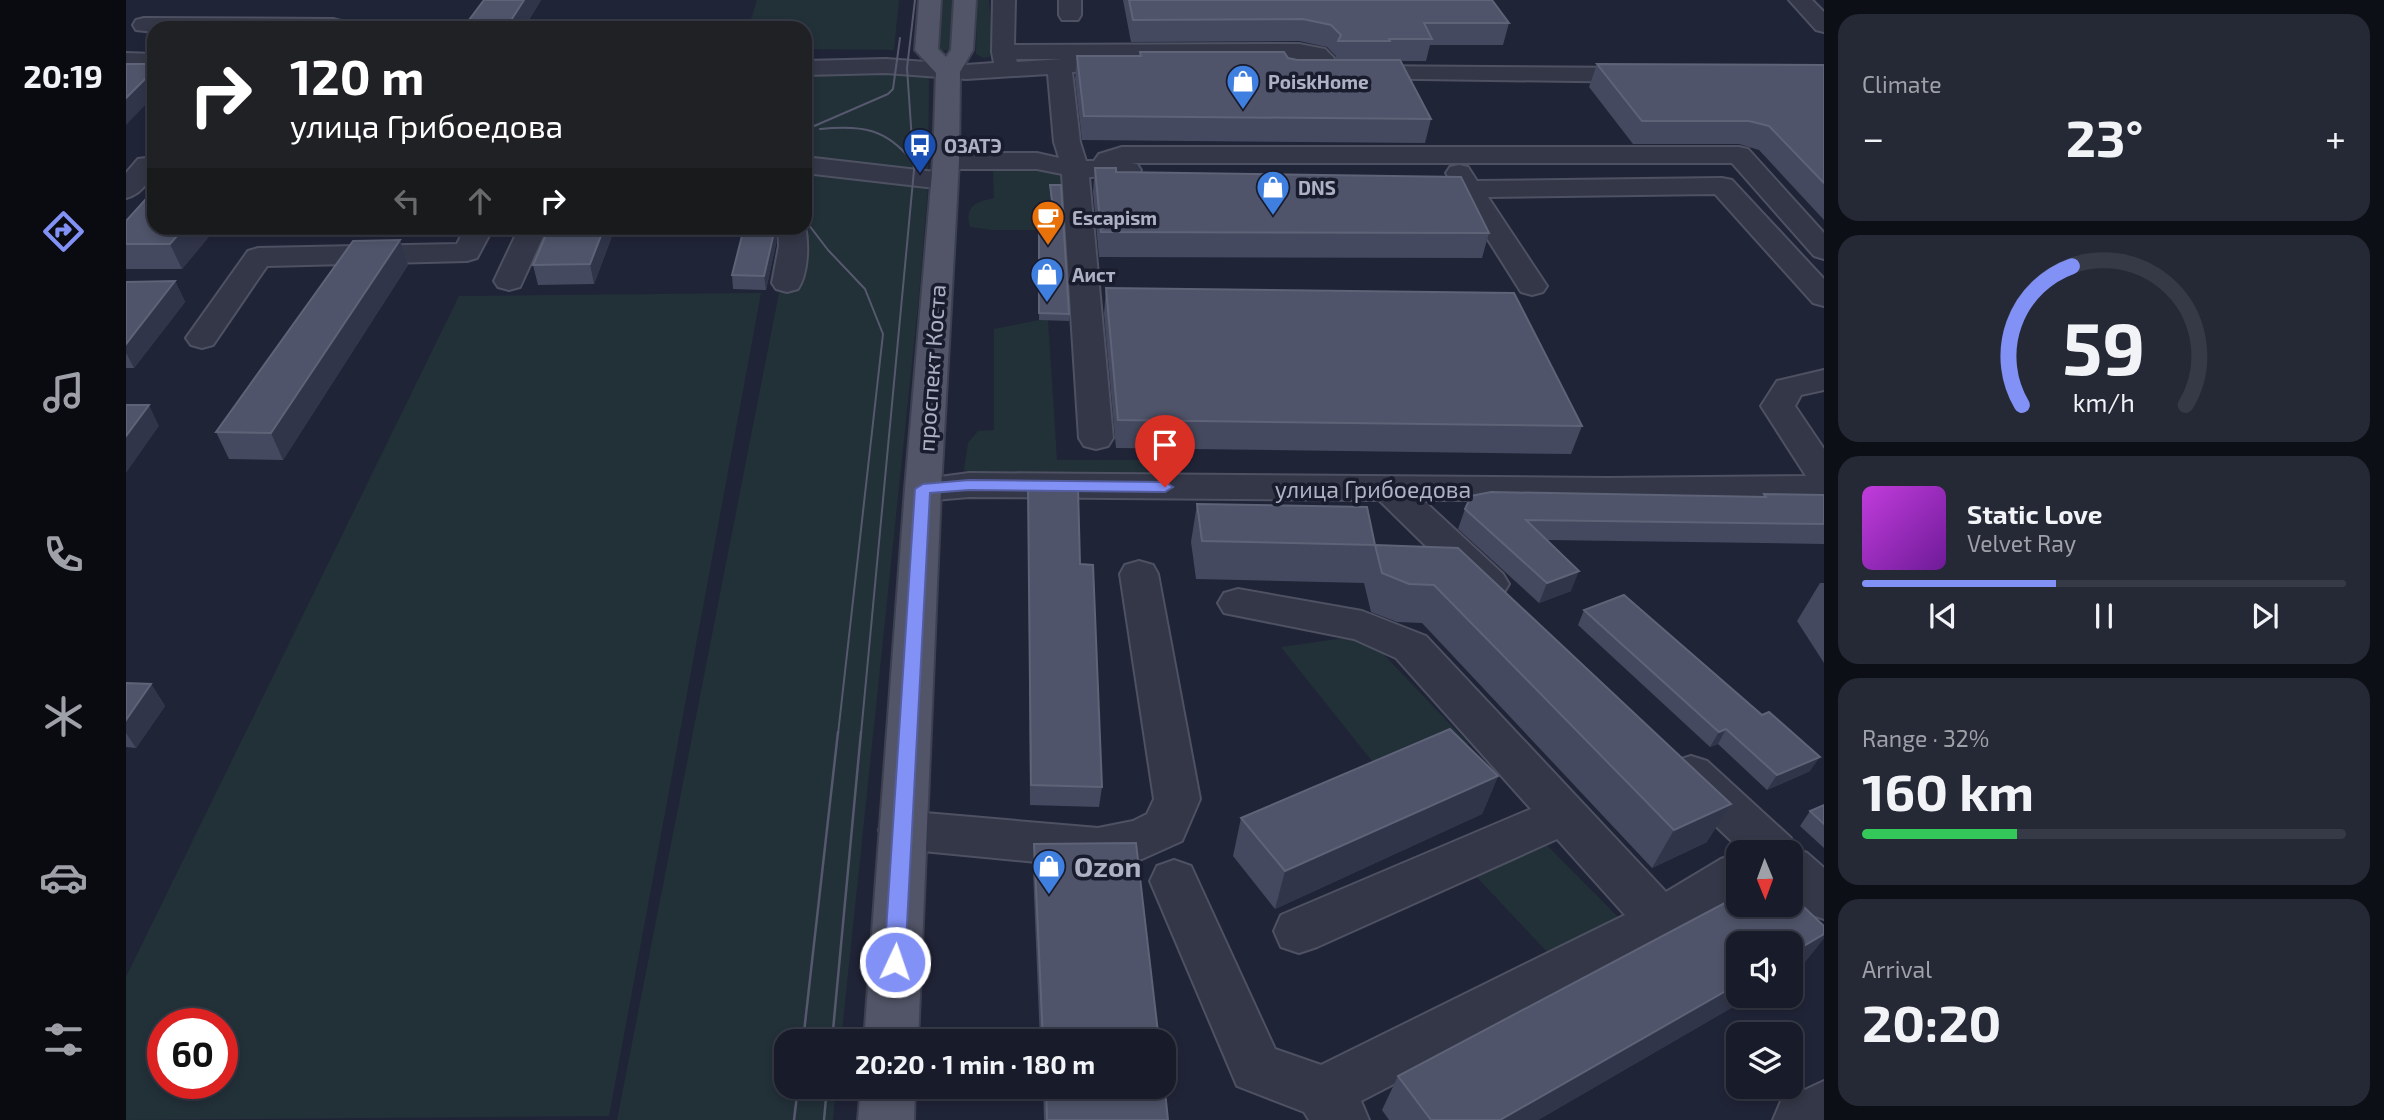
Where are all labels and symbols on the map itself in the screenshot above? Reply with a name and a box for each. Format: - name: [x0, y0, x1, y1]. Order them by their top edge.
- shop icon: PoiskHome: [1224, 62, 1262, 111]
- place label: PoiskHome: [1268, 70, 1369, 93]
- bus stop icon: ОЗАТЭ: [901, 126, 939, 175]
- place label: ОЗАТЭ: [944, 134, 1002, 157]
- shop icon: DNS: [1254, 168, 1292, 217]
- place label: DNS: [1298, 176, 1336, 199]
- cafe icon: Escapism: [1029, 198, 1067, 247]
- place label: Escapism: [1072, 206, 1157, 229]
- shop icon: Аист: [1028, 255, 1066, 304]
- place label: Аист: [1072, 263, 1116, 286]
- street label: проспект Коста: [911, 283, 951, 453]
- pin: [1135, 415, 1195, 487]
- street label: улица Грибоедова: [1275, 475, 1471, 504]
- north arrow: [1726, 840, 1802, 917]
- shop icon: Ozon: [1030, 847, 1068, 896]
- place label: Ozon: [1074, 849, 1141, 883]
- position arrow: [858, 925, 932, 999]
- speed limit sign: 60: [147, 1008, 238, 1099]

